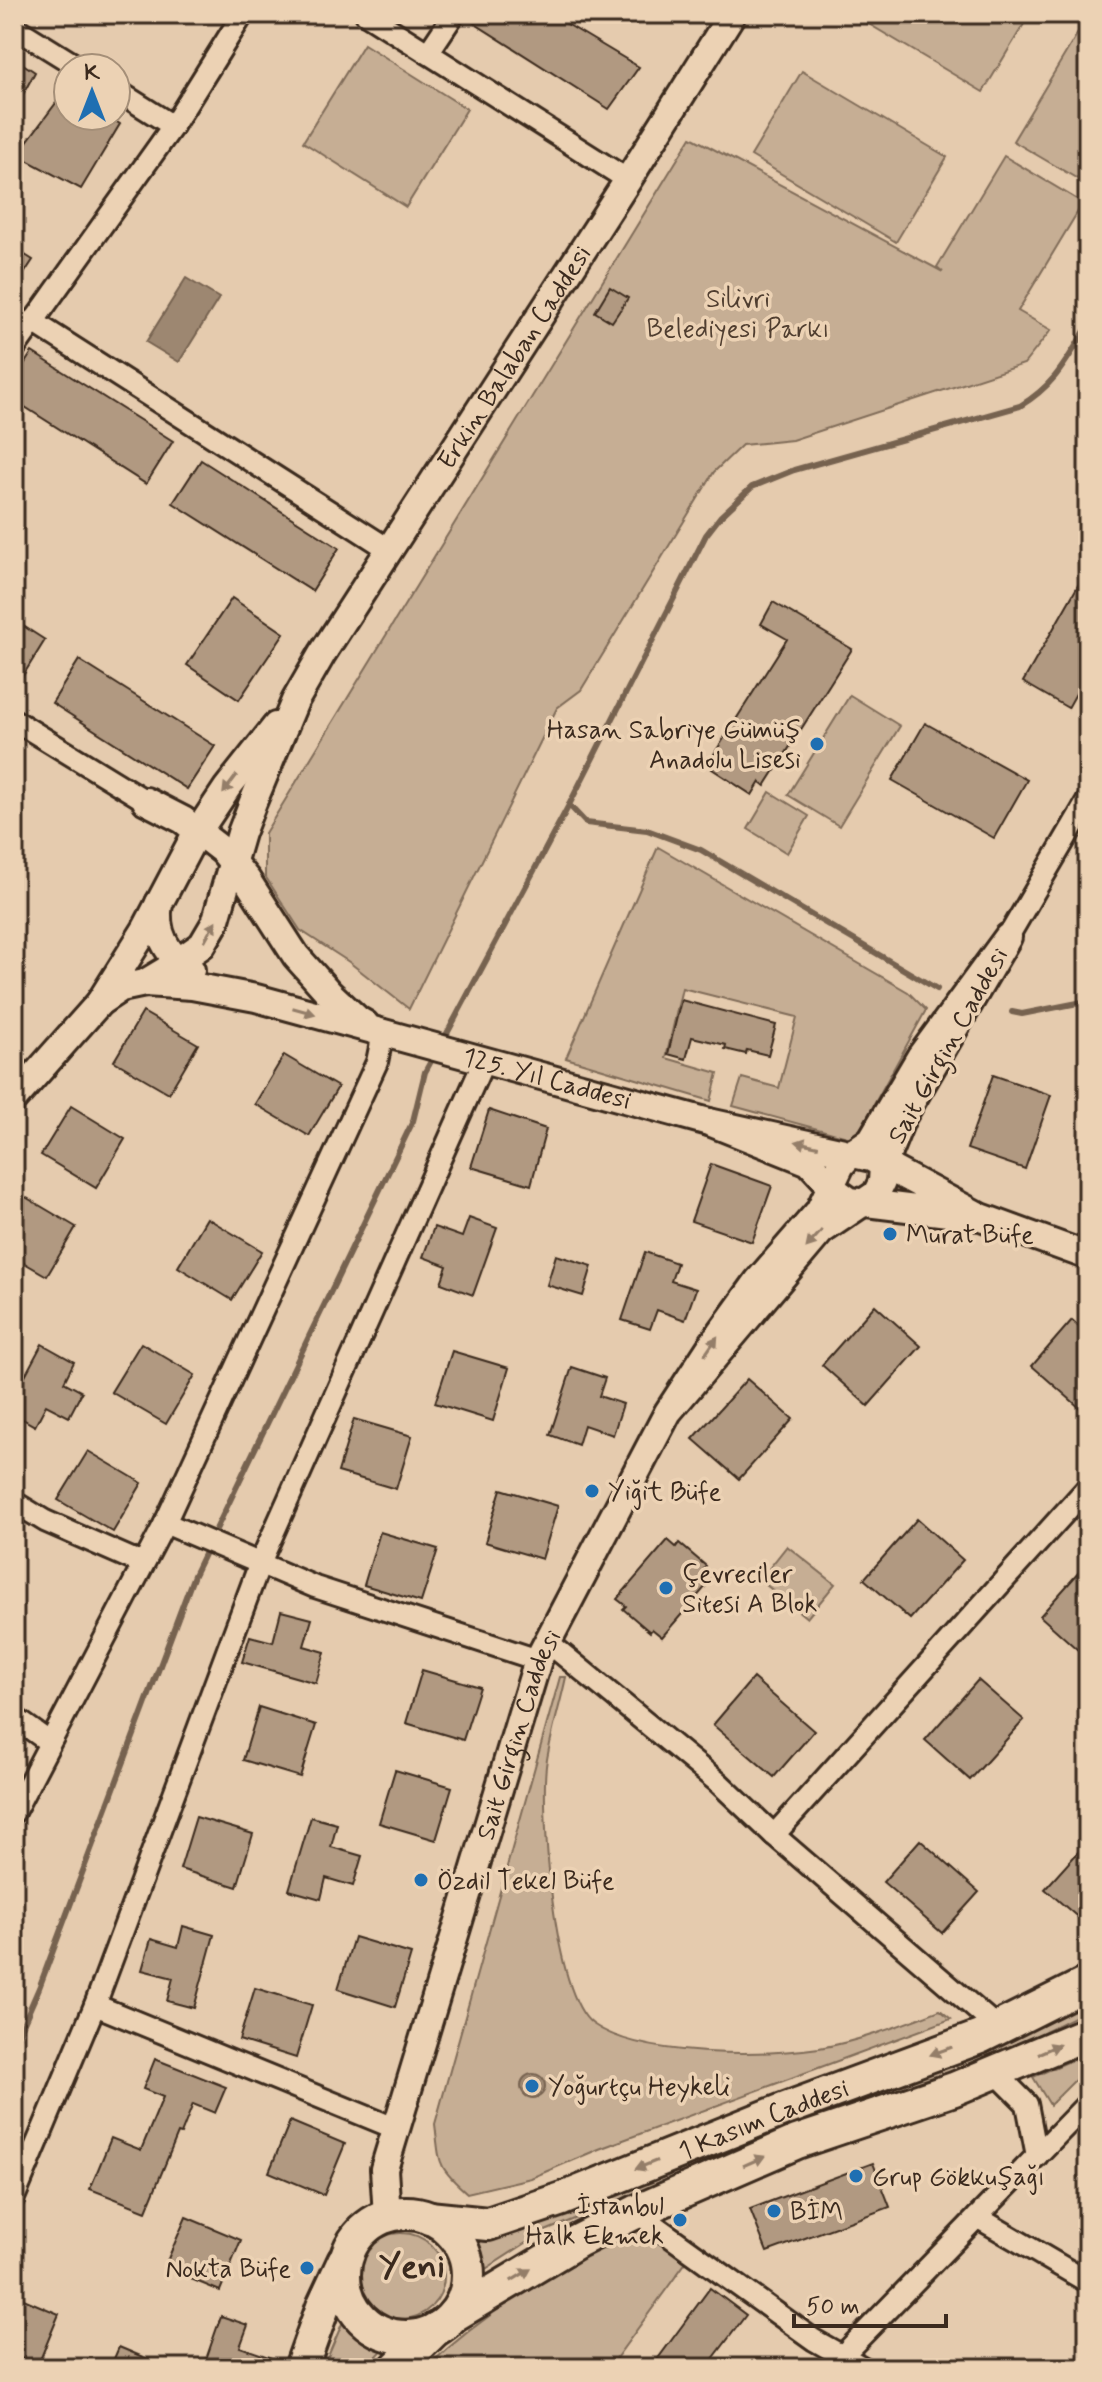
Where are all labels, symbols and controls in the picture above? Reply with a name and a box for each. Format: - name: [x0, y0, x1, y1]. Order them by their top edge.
- north arrow: [52, 52, 132, 132]
- text: K: [84, 60, 100, 88]
- street label: Erkin Balaban Caddesi: [431, 239, 600, 476]
- park label: Silivri Belediyesi Parkı: [647, 283, 829, 347]
- place label: Hasan Sabriye Gümüş Anadolu Lisesi: [547, 714, 801, 778]
- marker: Hasan Sabriye Gümüş Anadolu Lisesi: [808, 735, 826, 753]
- one-way arrow: [223, 774, 238, 795]
- one-way arrow: [203, 920, 216, 943]
- street label: Sait Girgin Caddesi: [881, 942, 1019, 1152]
- one-way arrow: [292, 1005, 316, 1018]
- street label: 125. Yıl Caddesi: [459, 1040, 635, 1119]
- one-way arrow: [795, 1137, 820, 1149]
- place label: Murat Büfe: [906, 1219, 1034, 1253]
- marker: Murat Büfe: [881, 1225, 899, 1243]
- one-way arrow: [806, 1230, 824, 1249]
- one-way arrow: [703, 1336, 718, 1357]
- place label: Yiğit Büfe: [608, 1476, 721, 1510]
- marker: Yiğit Büfe: [583, 1482, 601, 1500]
- place label: Çevreciler Sitesi A Blok: [682, 1558, 817, 1622]
- marker: Çevreciler Sitesi A Blok: [657, 1579, 675, 1597]
- street label: Sait Girgin Caddesi: [470, 1624, 570, 1844]
- place label: Özdil Tekel Büfe: [437, 1865, 615, 1899]
- marker: Özdil Tekel Büfe: [412, 1871, 430, 1889]
- one-way arrow: [1037, 2043, 1061, 2056]
- one-way arrow: [929, 2046, 953, 2058]
- place label: Yoğurtçu Heykeli: [548, 2071, 730, 2105]
- street label: 1 Kasım Caddesi: [674, 2072, 854, 2169]
- marker: Yoğurtçu Heykeli: [523, 2077, 541, 2095]
- one-way arrow: [742, 2155, 766, 2168]
- one-way arrow: [634, 2159, 658, 2172]
- place label: Grup Gökkuşağı: [872, 2161, 1045, 2195]
- marker: Grup Gökkuşağı: [847, 2167, 865, 2185]
- place label: İstanbul Halk Ekmek: [526, 2190, 664, 2254]
- place label: BİM: [790, 2196, 843, 2230]
- marker: BİM: [765, 2202, 783, 2220]
- marker: İstanbul Halk Ekmek: [671, 2211, 689, 2229]
- district label: Yeni: [379, 2245, 445, 2290]
- place label: Nokta Büfe: [166, 2253, 291, 2287]
- marker: Nokta Büfe: [298, 2259, 316, 2277]
- one-way arrow: [510, 2268, 532, 2282]
- scale bar: [794, 2278, 946, 2328]
- text: 50 m: [806, 2292, 860, 2323]

